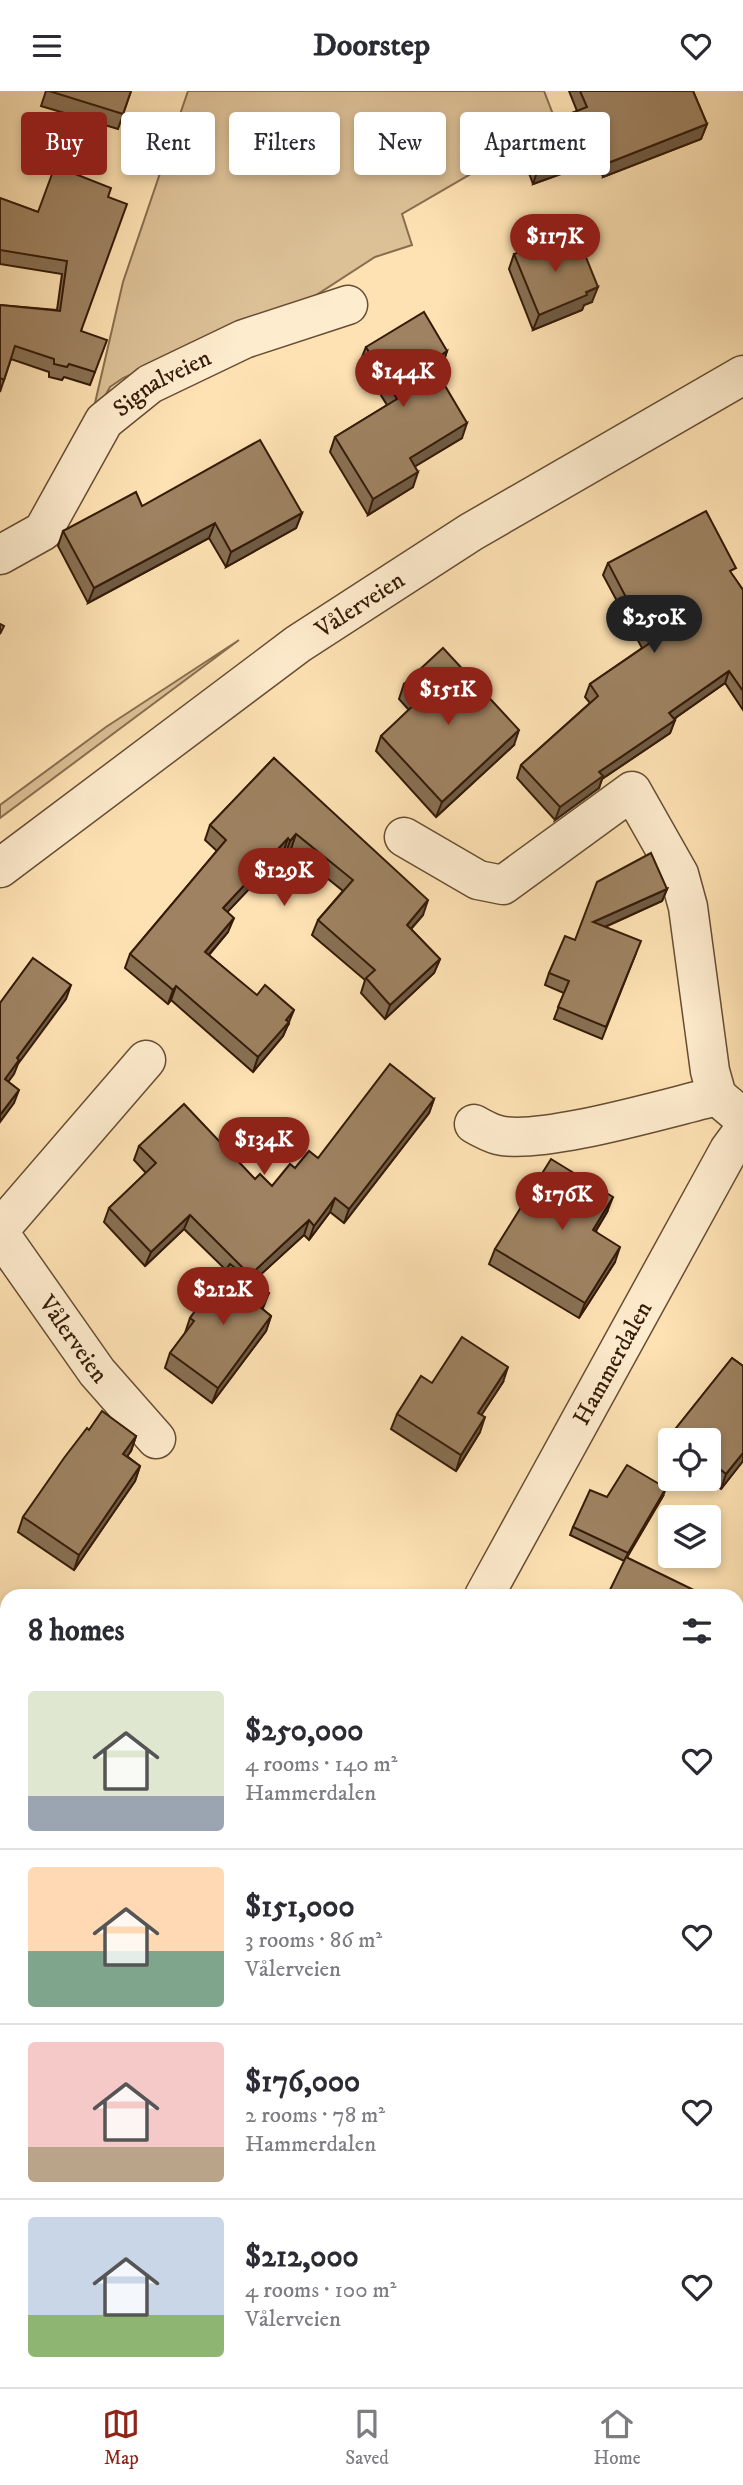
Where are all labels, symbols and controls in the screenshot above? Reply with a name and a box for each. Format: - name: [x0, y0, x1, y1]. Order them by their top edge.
- text: Doorstep: [313, 26, 430, 66]
- icon: menu: [28, 27, 66, 65]
- icon: heart: [677, 27, 715, 65]
- chip: Buy: [21, 112, 107, 175]
- chip: Rent: [121, 112, 215, 175]
- chip: Filters: [229, 112, 340, 175]
- chip: New: [354, 112, 446, 175]
- chip: Apartment: [460, 112, 610, 175]
- pin: $117K: [506, 215, 604, 274]
- text: $117K: [526, 222, 584, 251]
- street label: Signalveien: [107, 343, 217, 424]
- pin: $144K: [354, 349, 452, 409]
- text: $144K: [371, 357, 435, 386]
- street label: Vålerveien: [309, 565, 411, 645]
- pin: $250K: [605, 595, 703, 655]
- text: $250K: [622, 603, 686, 632]
- pin: $151K: [399, 667, 497, 727]
- text: $151K: [420, 675, 476, 704]
- pin: $129K: [235, 849, 333, 908]
- text: $129K: [254, 856, 314, 885]
- pin: $134K: [215, 1117, 313, 1177]
- text: $134K: [235, 1125, 293, 1154]
- pin: $176K: [513, 1173, 611, 1232]
- text: $176K: [531, 1180, 593, 1209]
- pin: $212K: [174, 1267, 272, 1327]
- text: $212K: [193, 1275, 253, 1304]
- street label: Vålerveien: [31, 1289, 114, 1390]
- street label: Hammerdalen: [567, 1296, 659, 1431]
- map controls: [658, 1428, 721, 1568]
- button: locate: [658, 1428, 721, 1491]
- button: layers: [658, 1505, 721, 1568]
- icon: filters: [678, 1612, 716, 1650]
- text: 8 homes: [28, 1613, 125, 1650]
- text: $250,000: [245, 1713, 364, 1750]
- icon: home: [84, 1719, 168, 1803]
- icon: heart: [678, 1742, 716, 1780]
- text: 4 rooms · 140 m²: [245, 1750, 398, 1779]
- text: Hammerdalen: [245, 1779, 376, 1808]
- text: $151,000: [245, 1889, 355, 1926]
- icon: home: [84, 1895, 168, 1979]
- icon: heart: [678, 1918, 716, 1956]
- text: 3 rooms · 86 m²: [245, 1926, 382, 1955]
- text: Vålerveien: [245, 1955, 341, 1984]
- text: $176,000: [245, 2064, 360, 2101]
- icon: home: [84, 2070, 168, 2154]
- icon: heart: [678, 2093, 716, 2131]
- text: 2 rooms · 78 m²: [245, 2101, 385, 2130]
- text: Hammerdalen: [245, 2130, 376, 2159]
- text: $212,000: [245, 2239, 359, 2276]
- icon: home: [84, 2245, 168, 2329]
- icon: heart: [678, 2268, 716, 2306]
- text: 4 rooms · 100 m²: [245, 2276, 397, 2305]
- text: Vålerveien: [245, 2305, 341, 2334]
- tab: Map: [102, 2405, 140, 2470]
- tab: Saved: [345, 2405, 389, 2470]
- tab: Home: [594, 2405, 641, 2470]

